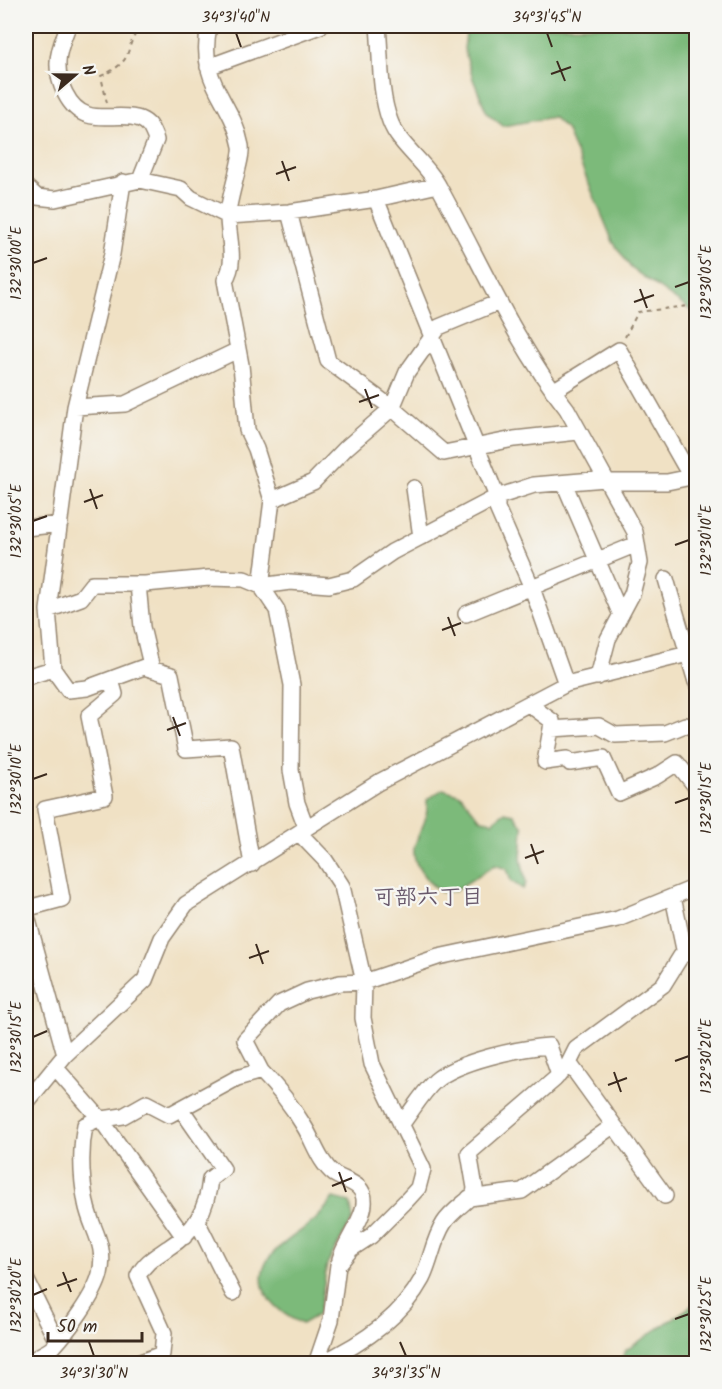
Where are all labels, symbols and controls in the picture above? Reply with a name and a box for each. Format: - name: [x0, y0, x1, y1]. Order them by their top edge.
- text: 34°31'40"N: [202, 6, 270, 30]
- text: 34°31'45"N: [513, 6, 581, 30]
- north arrow: [45, 45, 105, 105]
- text: N: [74, 61, 101, 79]
- text: 132°30'00"E: [5, 225, 29, 300]
- text: 132°30'05"E: [695, 243, 719, 319]
- text: 132°30'05"E: [5, 482, 29, 558]
- text: 132°30'10"E: [695, 503, 719, 576]
- text: 132°30'10"E: [5, 742, 29, 815]
- text: 132°30'15"E: [695, 761, 719, 834]
- district label: 可部六丁目: [373, 881, 483, 916]
- text: 132°30'15"E: [5, 1000, 29, 1073]
- text: 132°30'20"E: [695, 1017, 719, 1094]
- text: 132°30'20"E: [5, 1256, 29, 1333]
- text: 132°30'25"E: [695, 1275, 719, 1352]
- scale bar: [48, 1305, 142, 1343]
- text: 50 m: [57, 1313, 97, 1342]
- text: 34°31'30"N: [60, 1362, 128, 1386]
- text: 34°31'35"N: [371, 1362, 441, 1386]

